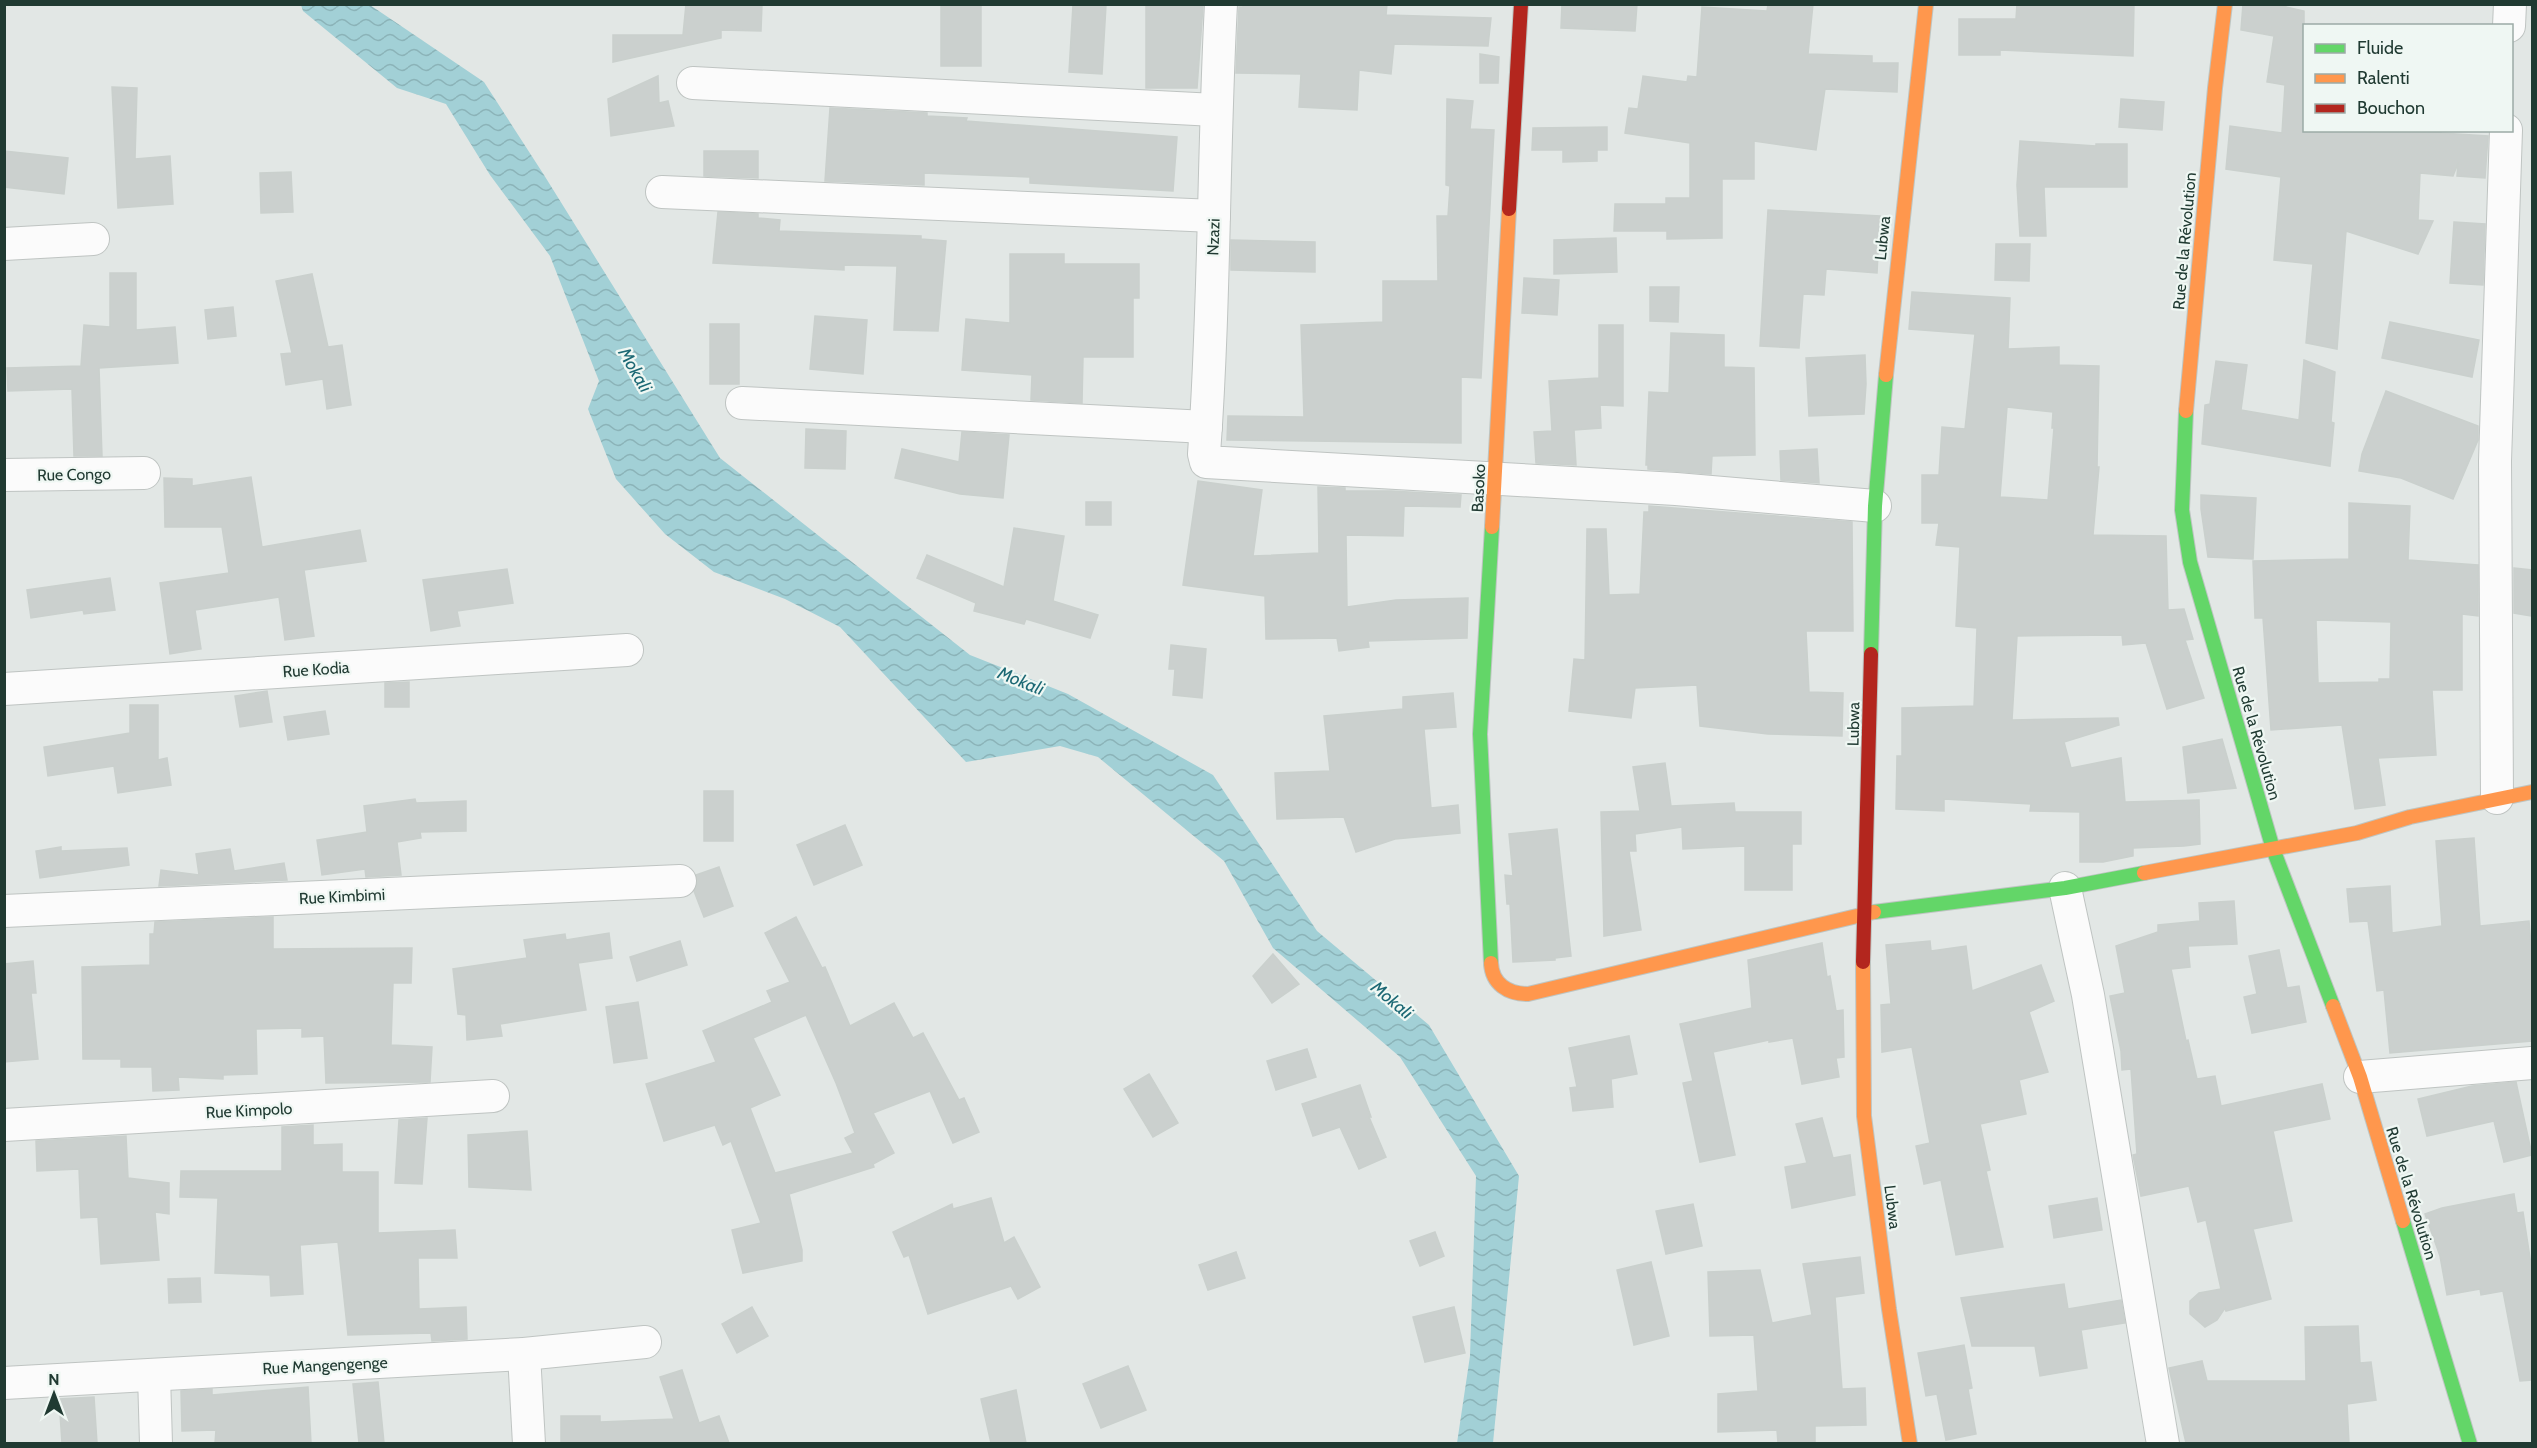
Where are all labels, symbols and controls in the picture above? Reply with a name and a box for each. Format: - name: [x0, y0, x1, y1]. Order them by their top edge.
- legend: [2303, 24, 2513, 132]
- text: Fluide: [2357, 37, 2403, 59]
- text: Ralenti: [2357, 67, 2410, 89]
- text: Bouchon: [2357, 97, 2425, 119]
- street label: Rue de la Révolution: [2169, 171, 2200, 311]
- street label: Lubwa: [1871, 215, 1894, 261]
- street label: Nzazi: [1203, 218, 1224, 256]
- water label: Mokali: [613, 343, 657, 397]
- street label: Basoko: [1468, 463, 1489, 513]
- street label: Rue Congo: [37, 464, 111, 485]
- street label: Rue Kodia: [282, 658, 350, 681]
- water label: Mokali: [994, 661, 1048, 701]
- street label: Rue de la Révolution: [2228, 664, 2285, 802]
- street label: Lubwa: [1844, 701, 1863, 746]
- street label: Rue Kimbimi: [298, 885, 386, 908]
- water label: Mokali: [1366, 975, 1418, 1025]
- street label: Rue Kimpolo: [205, 1099, 293, 1122]
- street label: Rue de la Révolution: [2382, 1124, 2441, 1262]
- street label: Lubwa: [1880, 1184, 1905, 1231]
- street label: Rue Mangengenge: [262, 1353, 388, 1378]
- north arrow: [24, 1364, 84, 1424]
- text: N: [48, 1370, 60, 1389]

